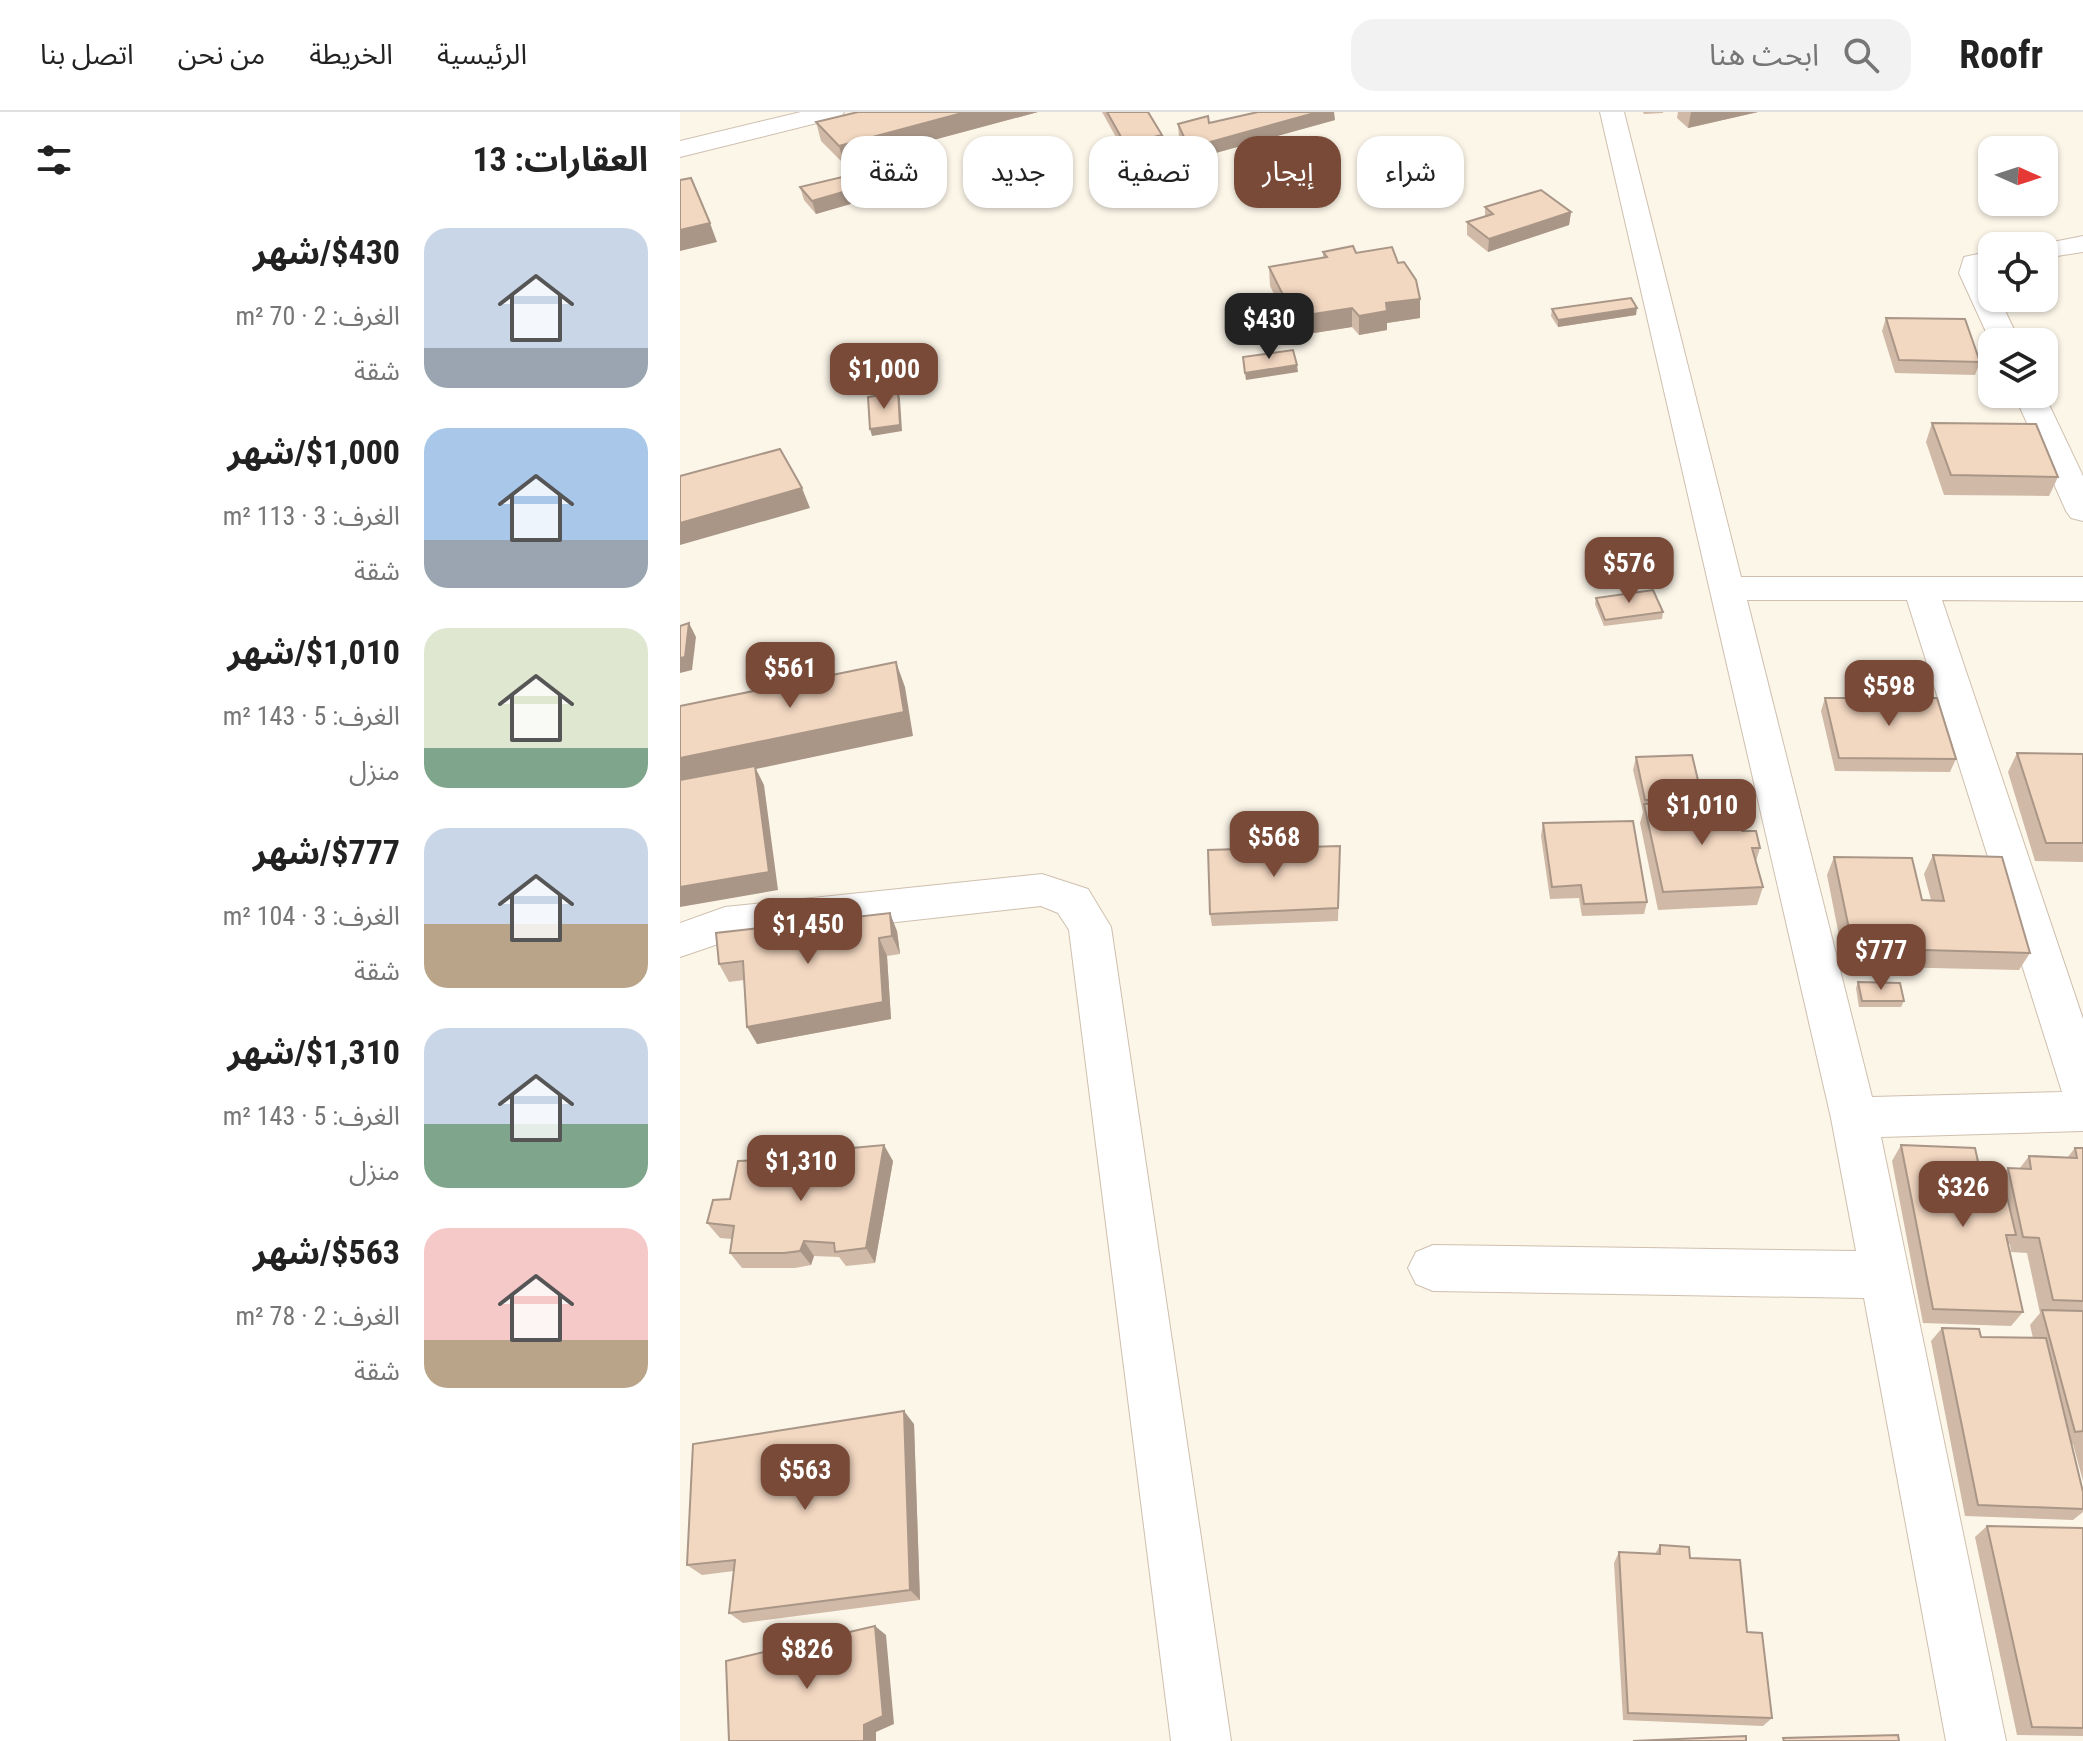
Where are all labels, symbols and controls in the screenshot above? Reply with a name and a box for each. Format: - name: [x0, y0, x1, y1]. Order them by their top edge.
- search box: [1351, 19, 1911, 91]
- icon: search: [1839, 33, 1883, 77]
- text: Roofr: [1959, 33, 2043, 77]
- text: ابحث هنا: [1709, 37, 1819, 72]
- text: اتصل بنا: [40, 38, 134, 71]
- text: من نحن: [178, 38, 265, 71]
- text: الخريطة: [309, 38, 393, 71]
- text: الرئيسية: [437, 38, 527, 71]
- chip: شقة: [841, 136, 947, 208]
- chip: جديد: [963, 136, 1073, 208]
- chip: تصفية: [1089, 136, 1218, 208]
- chip: إيجار: [1234, 136, 1341, 208]
- chip: شراء: [1357, 136, 1464, 208]
- north arrow: [1978, 136, 2058, 216]
- map controls: [1978, 136, 2058, 408]
- icon: filters: [32, 138, 76, 182]
- text: العقارات: 13: [472, 139, 648, 179]
- text: $430/شهر: [253, 232, 400, 272]
- button: locate: [1978, 232, 2058, 312]
- icon: home: [488, 260, 584, 356]
- pin: $430: [1222, 293, 1316, 361]
- text: الغرف: 2 · 70 m²: [235, 301, 400, 331]
- text: $430: [1243, 304, 1295, 334]
- button: layers: [1978, 328, 2058, 408]
- pin: $1,000: [819, 343, 949, 411]
- text: $1,000: [848, 354, 920, 384]
- text: شقة: [354, 356, 400, 386]
- text: $1,000/شهر: [227, 432, 400, 472]
- icon: home: [488, 460, 584, 556]
- text: الغرف: 3 · 113 m²: [223, 501, 400, 531]
- pin: $576: [1582, 537, 1676, 605]
- text: $576: [1603, 548, 1655, 578]
- text: شقة: [354, 556, 400, 586]
- text: $1,010/شهر: [227, 632, 400, 672]
- pin: $561: [743, 642, 837, 710]
- text: $561: [764, 653, 816, 683]
- icon: home: [488, 660, 584, 756]
- pin: $598: [1842, 660, 1936, 728]
- text: $598: [1863, 671, 1915, 701]
- text: الغرف: 5 · 143 m²: [223, 701, 400, 731]
- text: منزل: [349, 756, 400, 786]
- pin: $1,010: [1637, 779, 1767, 847]
- text: $1,010: [1666, 790, 1738, 820]
- pin: $568: [1227, 811, 1321, 879]
- text: $568: [1248, 822, 1300, 852]
- text: $777/شهر: [253, 832, 400, 872]
- icon: home: [488, 860, 584, 956]
- pin: $1,450: [743, 898, 873, 966]
- text: الغرف: 3 · 104 m²: [223, 901, 400, 931]
- text: $1,450: [772, 909, 844, 939]
- pin: $777: [1834, 924, 1928, 992]
- text: $777: [1855, 935, 1907, 965]
- text: شقة: [354, 956, 400, 986]
- text: $1,310/شهر: [227, 1032, 400, 1072]
- icon: home: [488, 1060, 584, 1156]
- text: الغرف: 5 · 143 m²: [223, 1101, 400, 1131]
- pin: $1,310: [736, 1135, 866, 1203]
- text: $1,310: [765, 1146, 837, 1176]
- text: منزل: [349, 1156, 400, 1186]
- pin: $326: [1916, 1161, 2010, 1229]
- text: $326: [1937, 1172, 1989, 1202]
- text: $563/شهر: [253, 1232, 400, 1272]
- icon: home: [488, 1260, 584, 1356]
- text: الغرف: 2 · 78 m²: [235, 1301, 400, 1331]
- text: شقة: [354, 1356, 400, 1386]
- pin: $563: [758, 1444, 852, 1512]
- text: $563: [779, 1455, 831, 1485]
- pin: $826: [760, 1623, 854, 1691]
- text: $826: [781, 1634, 833, 1664]

